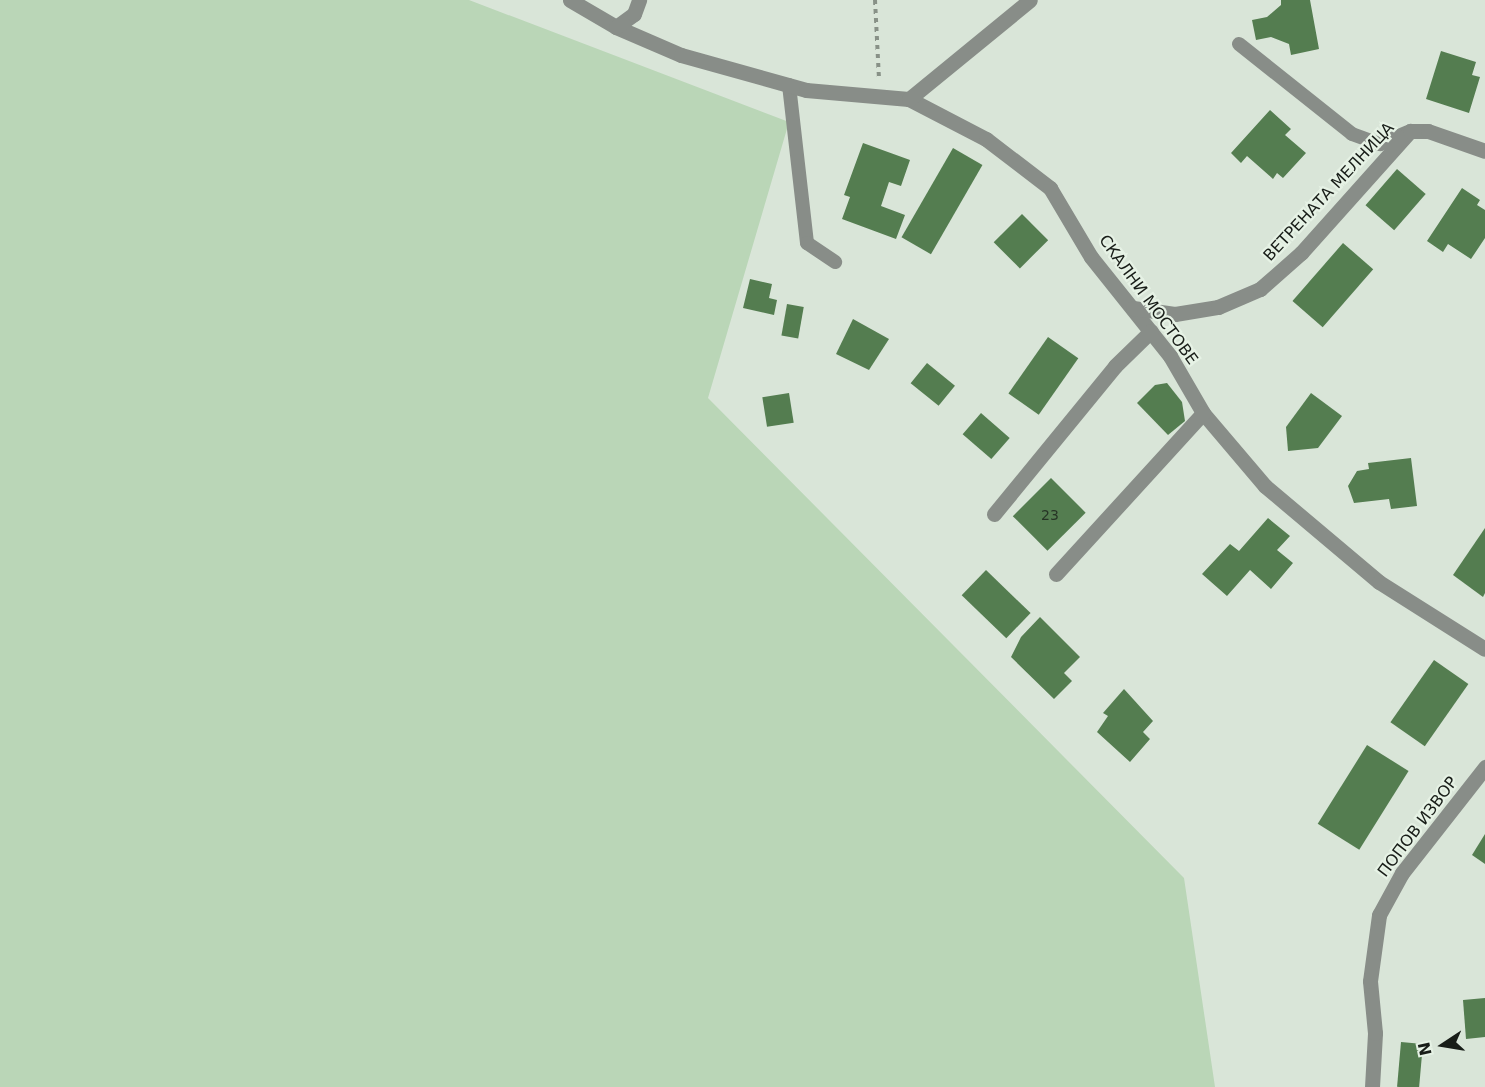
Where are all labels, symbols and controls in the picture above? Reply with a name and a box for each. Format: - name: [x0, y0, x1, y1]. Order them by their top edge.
- street label: ВЕТРЕНАТА МЕЛНИЦА: [1260, 119, 1398, 265]
- street label: СКАЛНИ МОСТОВЕ: [1094, 231, 1202, 369]
- house number: 23: [1041, 507, 1059, 523]
- street label: ПОПОВ ИЗВОР: [1374, 773, 1462, 881]
- north arrow: [1413, 1015, 1473, 1075]
- text: N: [1414, 1040, 1436, 1057]

